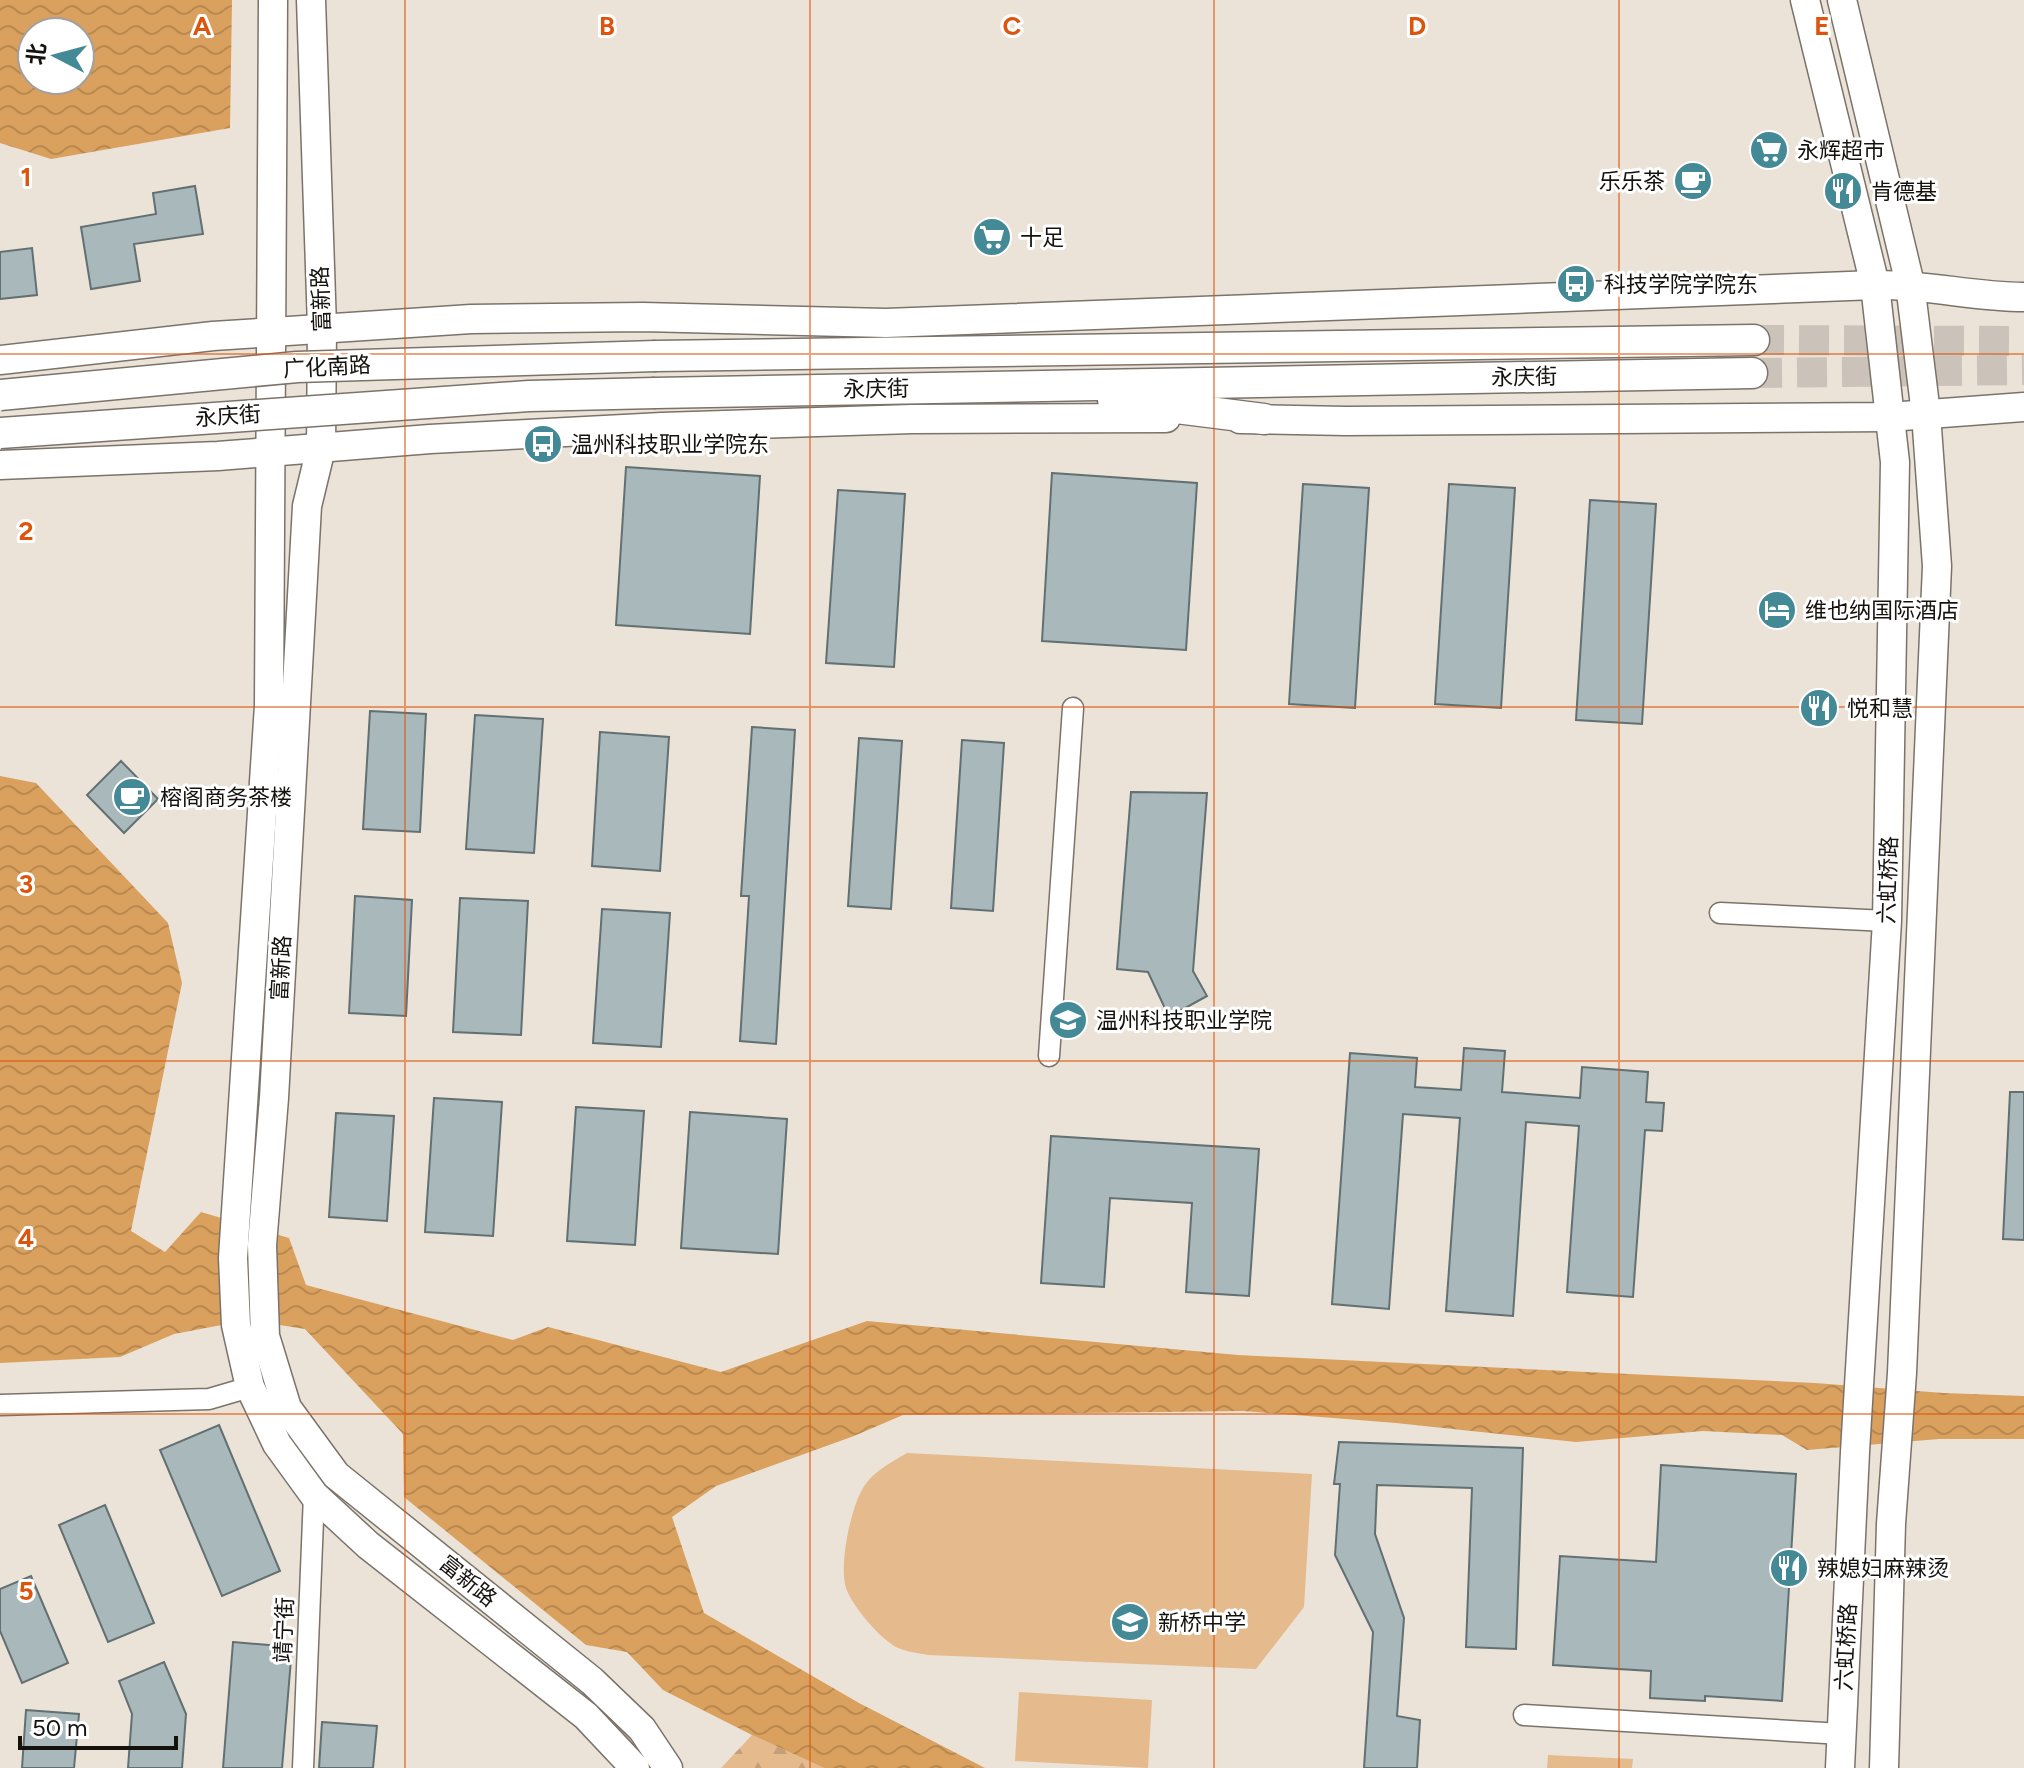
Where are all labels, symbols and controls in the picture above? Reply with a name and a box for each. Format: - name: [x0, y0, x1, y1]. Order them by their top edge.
- text: A: [193, 10, 212, 42]
- text: B: [599, 10, 615, 42]
- text: C: [1003, 10, 1022, 42]
- text: D: [1408, 10, 1426, 42]
- text: E: [1814, 10, 1830, 42]
- north arrow: [16, 16, 96, 96]
- text: 北: [22, 42, 51, 66]
- supermarket icon: 永辉超市: [1748, 129, 1790, 171]
- place label: 永辉超市: [1797, 137, 1885, 164]
- cafe icon: 乐乐茶: [1672, 160, 1714, 202]
- text: 1: [21, 161, 31, 193]
- place label: 乐乐茶: [1599, 168, 1665, 195]
- restaurant icon: 肯德基: [1822, 170, 1864, 212]
- place label: 肯德基: [1871, 178, 1937, 205]
- supermarket icon: 十足: [971, 216, 1013, 258]
- place label: 十足: [1020, 224, 1064, 251]
- bus stop icon: 科技学院学院东: [1555, 263, 1597, 305]
- street label: 富新路: [306, 266, 336, 332]
- place label: 科技学院学院东: [1604, 271, 1758, 298]
- street label: 广化南路: [282, 351, 372, 383]
- street label: 永庆街: [1491, 363, 1557, 391]
- street label: 永庆街: [843, 375, 909, 403]
- street label: 永庆街: [194, 400, 262, 432]
- bus stop icon: 温州科技职业学院东: [522, 423, 564, 465]
- place label: 温州科技职业学院东: [571, 431, 769, 458]
- text: 2: [18, 515, 34, 547]
- hotel icon: 维也纳国际酒店: [1756, 589, 1798, 631]
- place label: 维也纳国际酒店: [1805, 597, 1959, 624]
- restaurant icon: 悦和慧: [1798, 687, 1840, 729]
- place label: 悦和慧: [1847, 695, 1913, 722]
- cafe icon: 榕阁商务茶楼: [111, 776, 153, 818]
- place label: 榕阁商务茶楼: [160, 784, 292, 811]
- street label: 六虹桥路: [1873, 836, 1903, 924]
- text: 3: [19, 868, 33, 900]
- street label: 富新路: [266, 934, 296, 1002]
- school or university icon: 温州科技职业学院: [1047, 999, 1089, 1041]
- place label: 温州科技职业学院: [1096, 1007, 1272, 1034]
- text: 4: [18, 1222, 34, 1254]
- restaurant icon: 辣媳妇麻辣烫: [1768, 1547, 1810, 1589]
- street label: 富新路: [434, 1550, 502, 1612]
- place label: 辣媳妇麻辣烫: [1817, 1555, 1949, 1582]
- text: 5: [18, 1575, 34, 1607]
- street label: 靖宁街: [269, 1597, 299, 1663]
- school or university icon: 新桥中学: [1109, 1601, 1151, 1643]
- street label: 六虹桥路: [1830, 1602, 1862, 1692]
- place label: 新桥中学: [1158, 1609, 1246, 1636]
- scale bar: [20, 1700, 176, 1750]
- text: 50 m: [32, 1713, 88, 1742]

